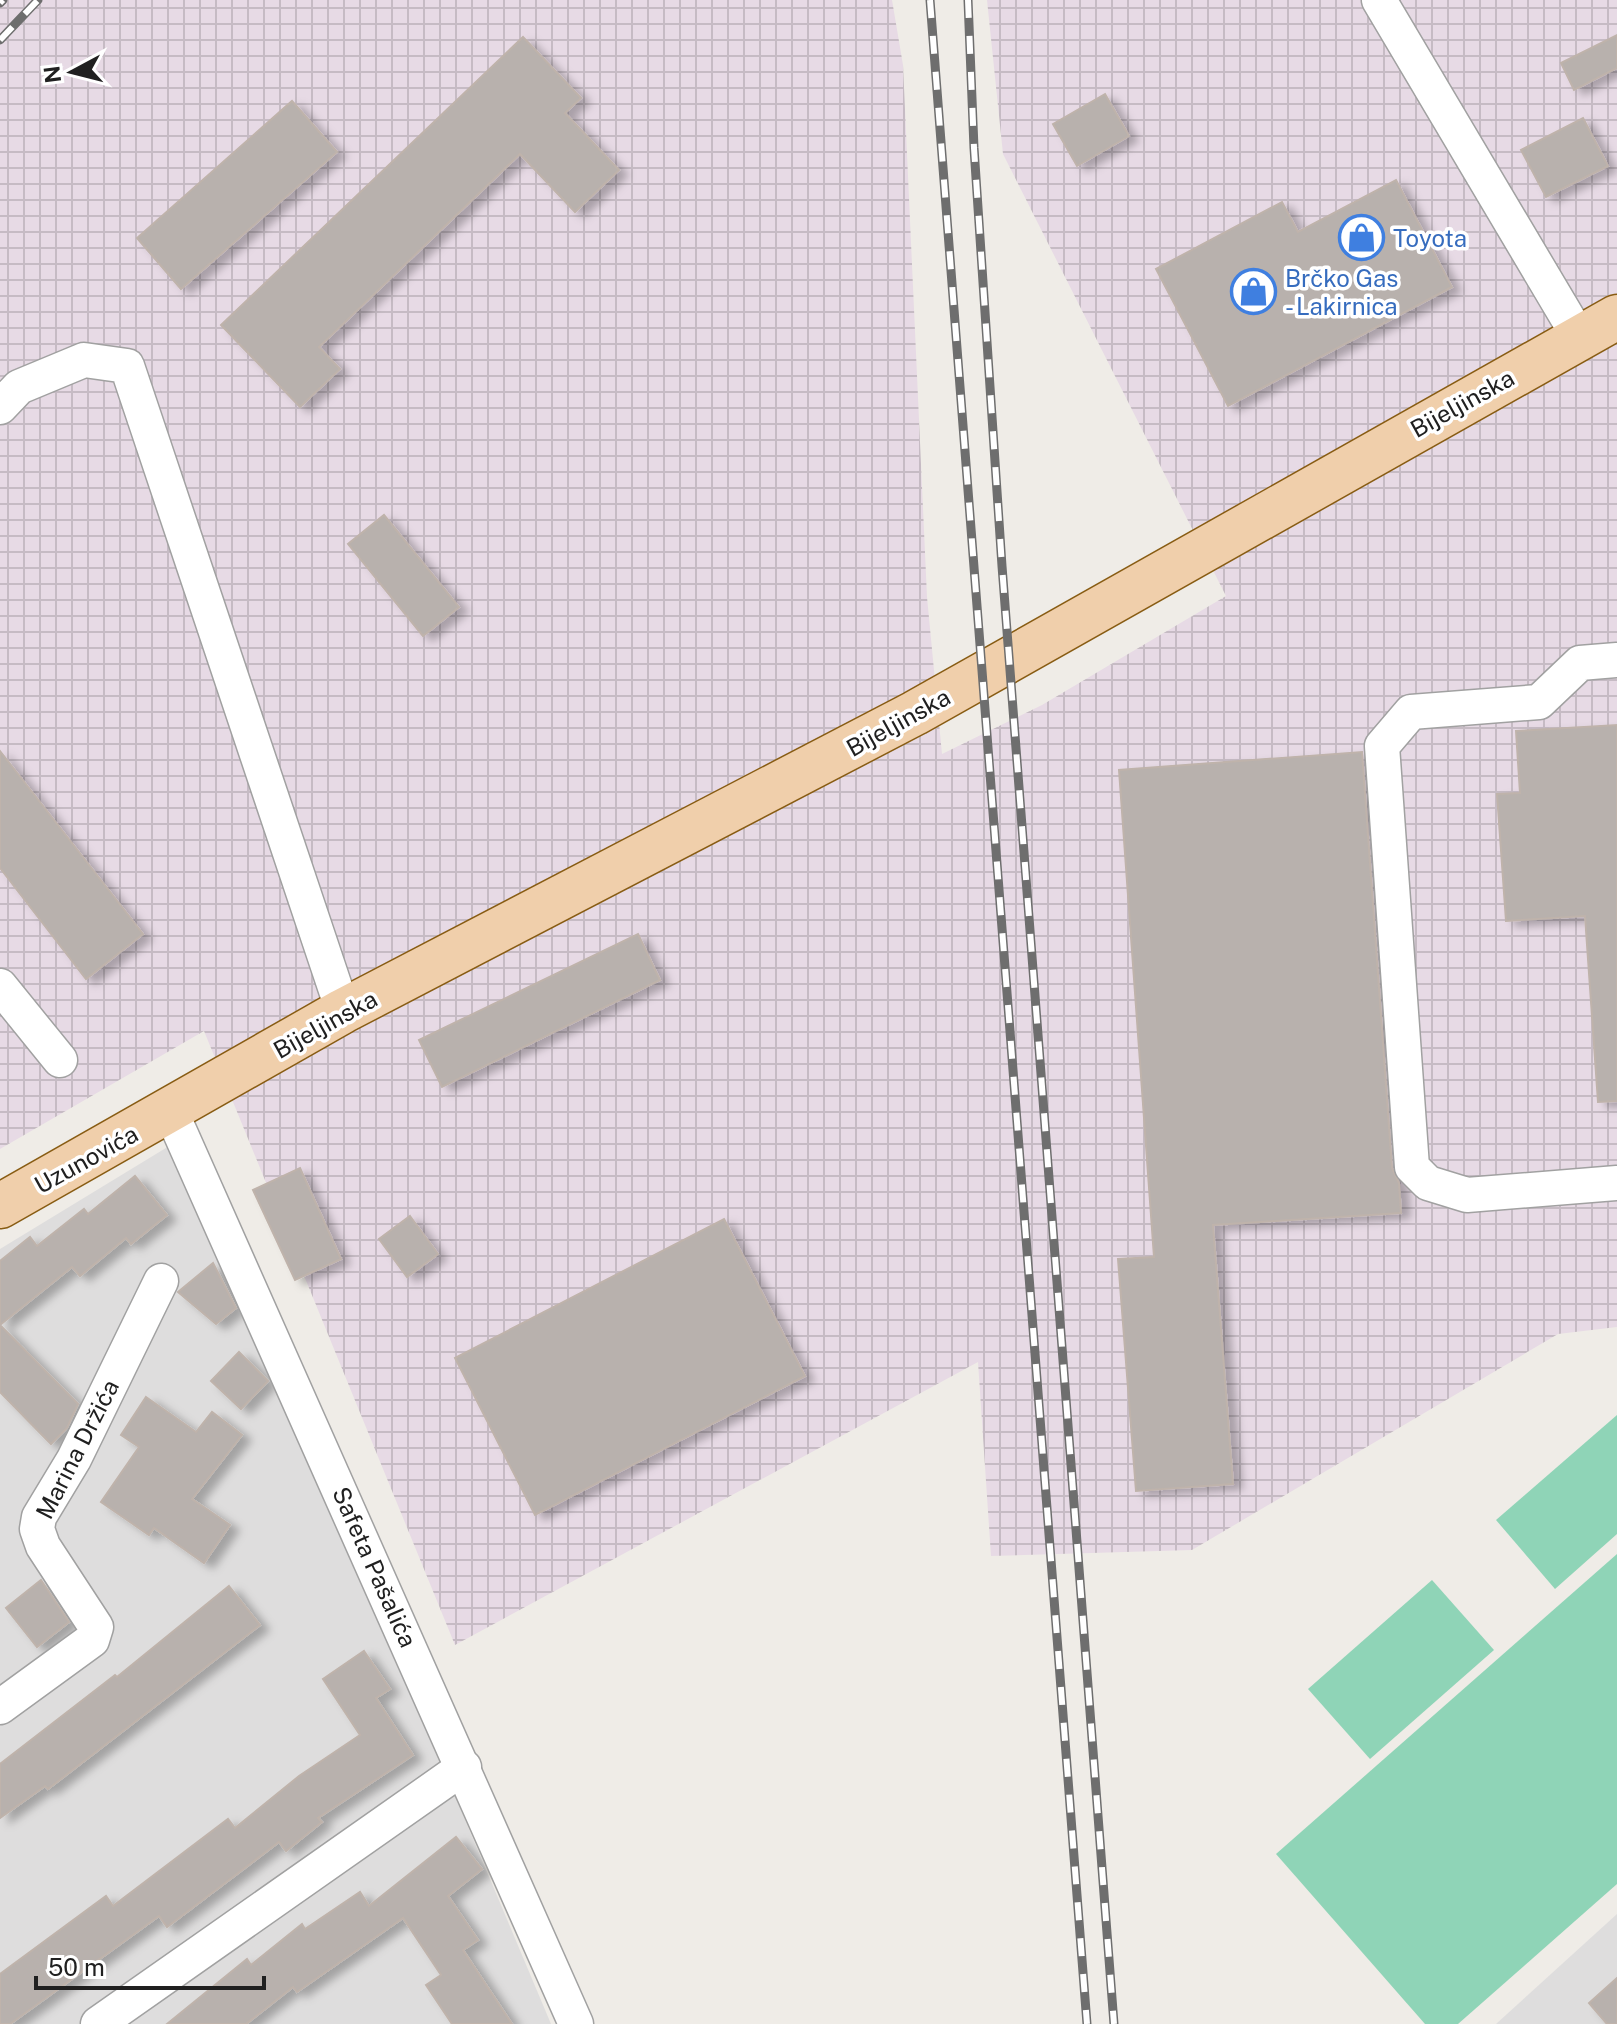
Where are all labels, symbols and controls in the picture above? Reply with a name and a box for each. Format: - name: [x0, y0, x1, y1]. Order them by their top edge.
- north arrow: [32, 32, 112, 112]
- text: N: [38, 64, 66, 85]
- shop icon: Toyota: [1338, 214, 1386, 262]
- place label: Toyota: [1393, 224, 1467, 252]
- place label: Brčko Gas - Lakirnica: [1285, 264, 1398, 320]
- shop icon: Brčko Gas - Lakirnica: [1230, 268, 1278, 316]
- street label: Bijeljinska: [1405, 363, 1519, 443]
- street label: Bijeljinska: [841, 682, 955, 762]
- street label: Bijeljinska: [268, 984, 382, 1064]
- street label: Uzunovića: [29, 1119, 143, 1199]
- street label: Marina Držića: [30, 1375, 124, 1523]
- street label: Safeta Pašalića: [327, 1482, 423, 1652]
- scale bar: [36, 1940, 264, 1990]
- text: 50 m: [48, 1953, 105, 1981]

